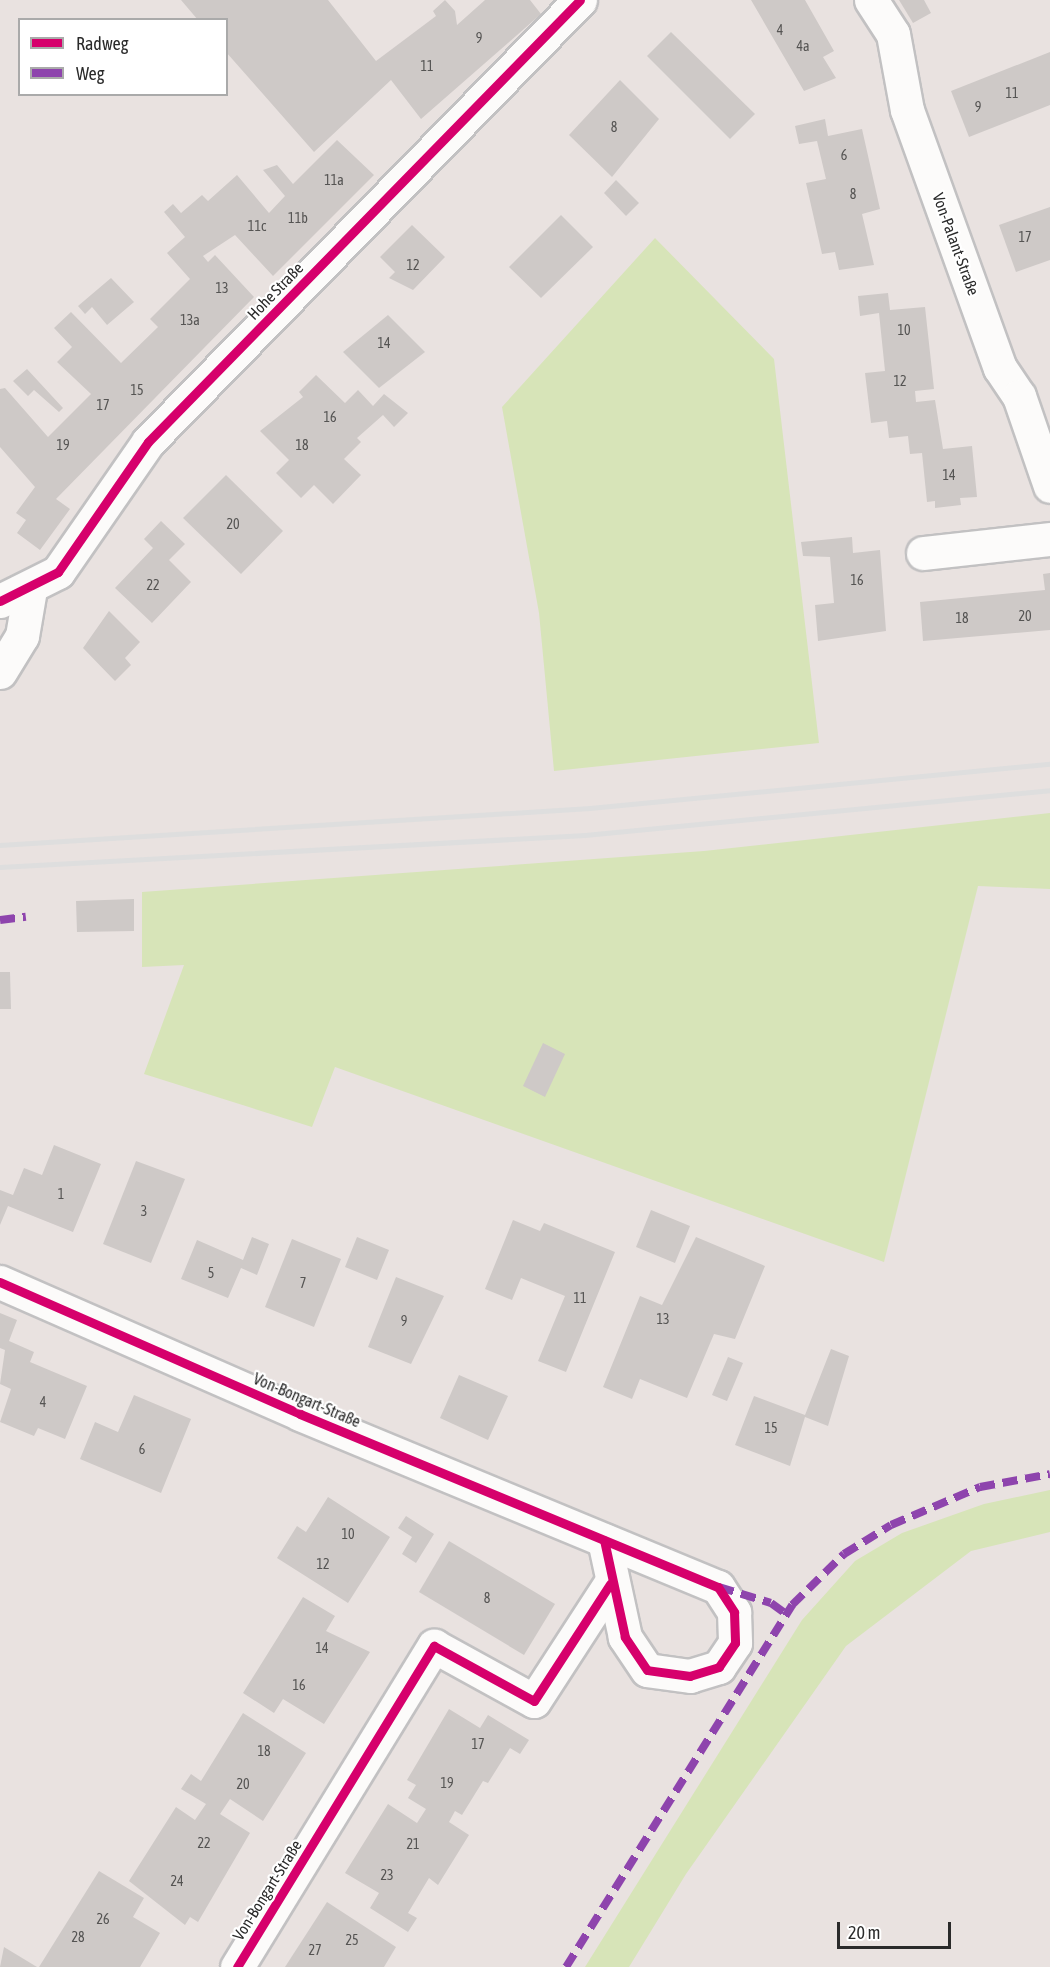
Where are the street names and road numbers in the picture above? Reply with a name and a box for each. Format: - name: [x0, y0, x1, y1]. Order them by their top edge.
- street label: Von-Palant-Straße: [929, 190, 983, 298]
- street label: Hohe Straße: [243, 258, 307, 324]
- street label: Von-Bongart-Straße: [250, 1369, 364, 1431]
- street label: Von-Bongart-Straße: [228, 1836, 306, 1944]

